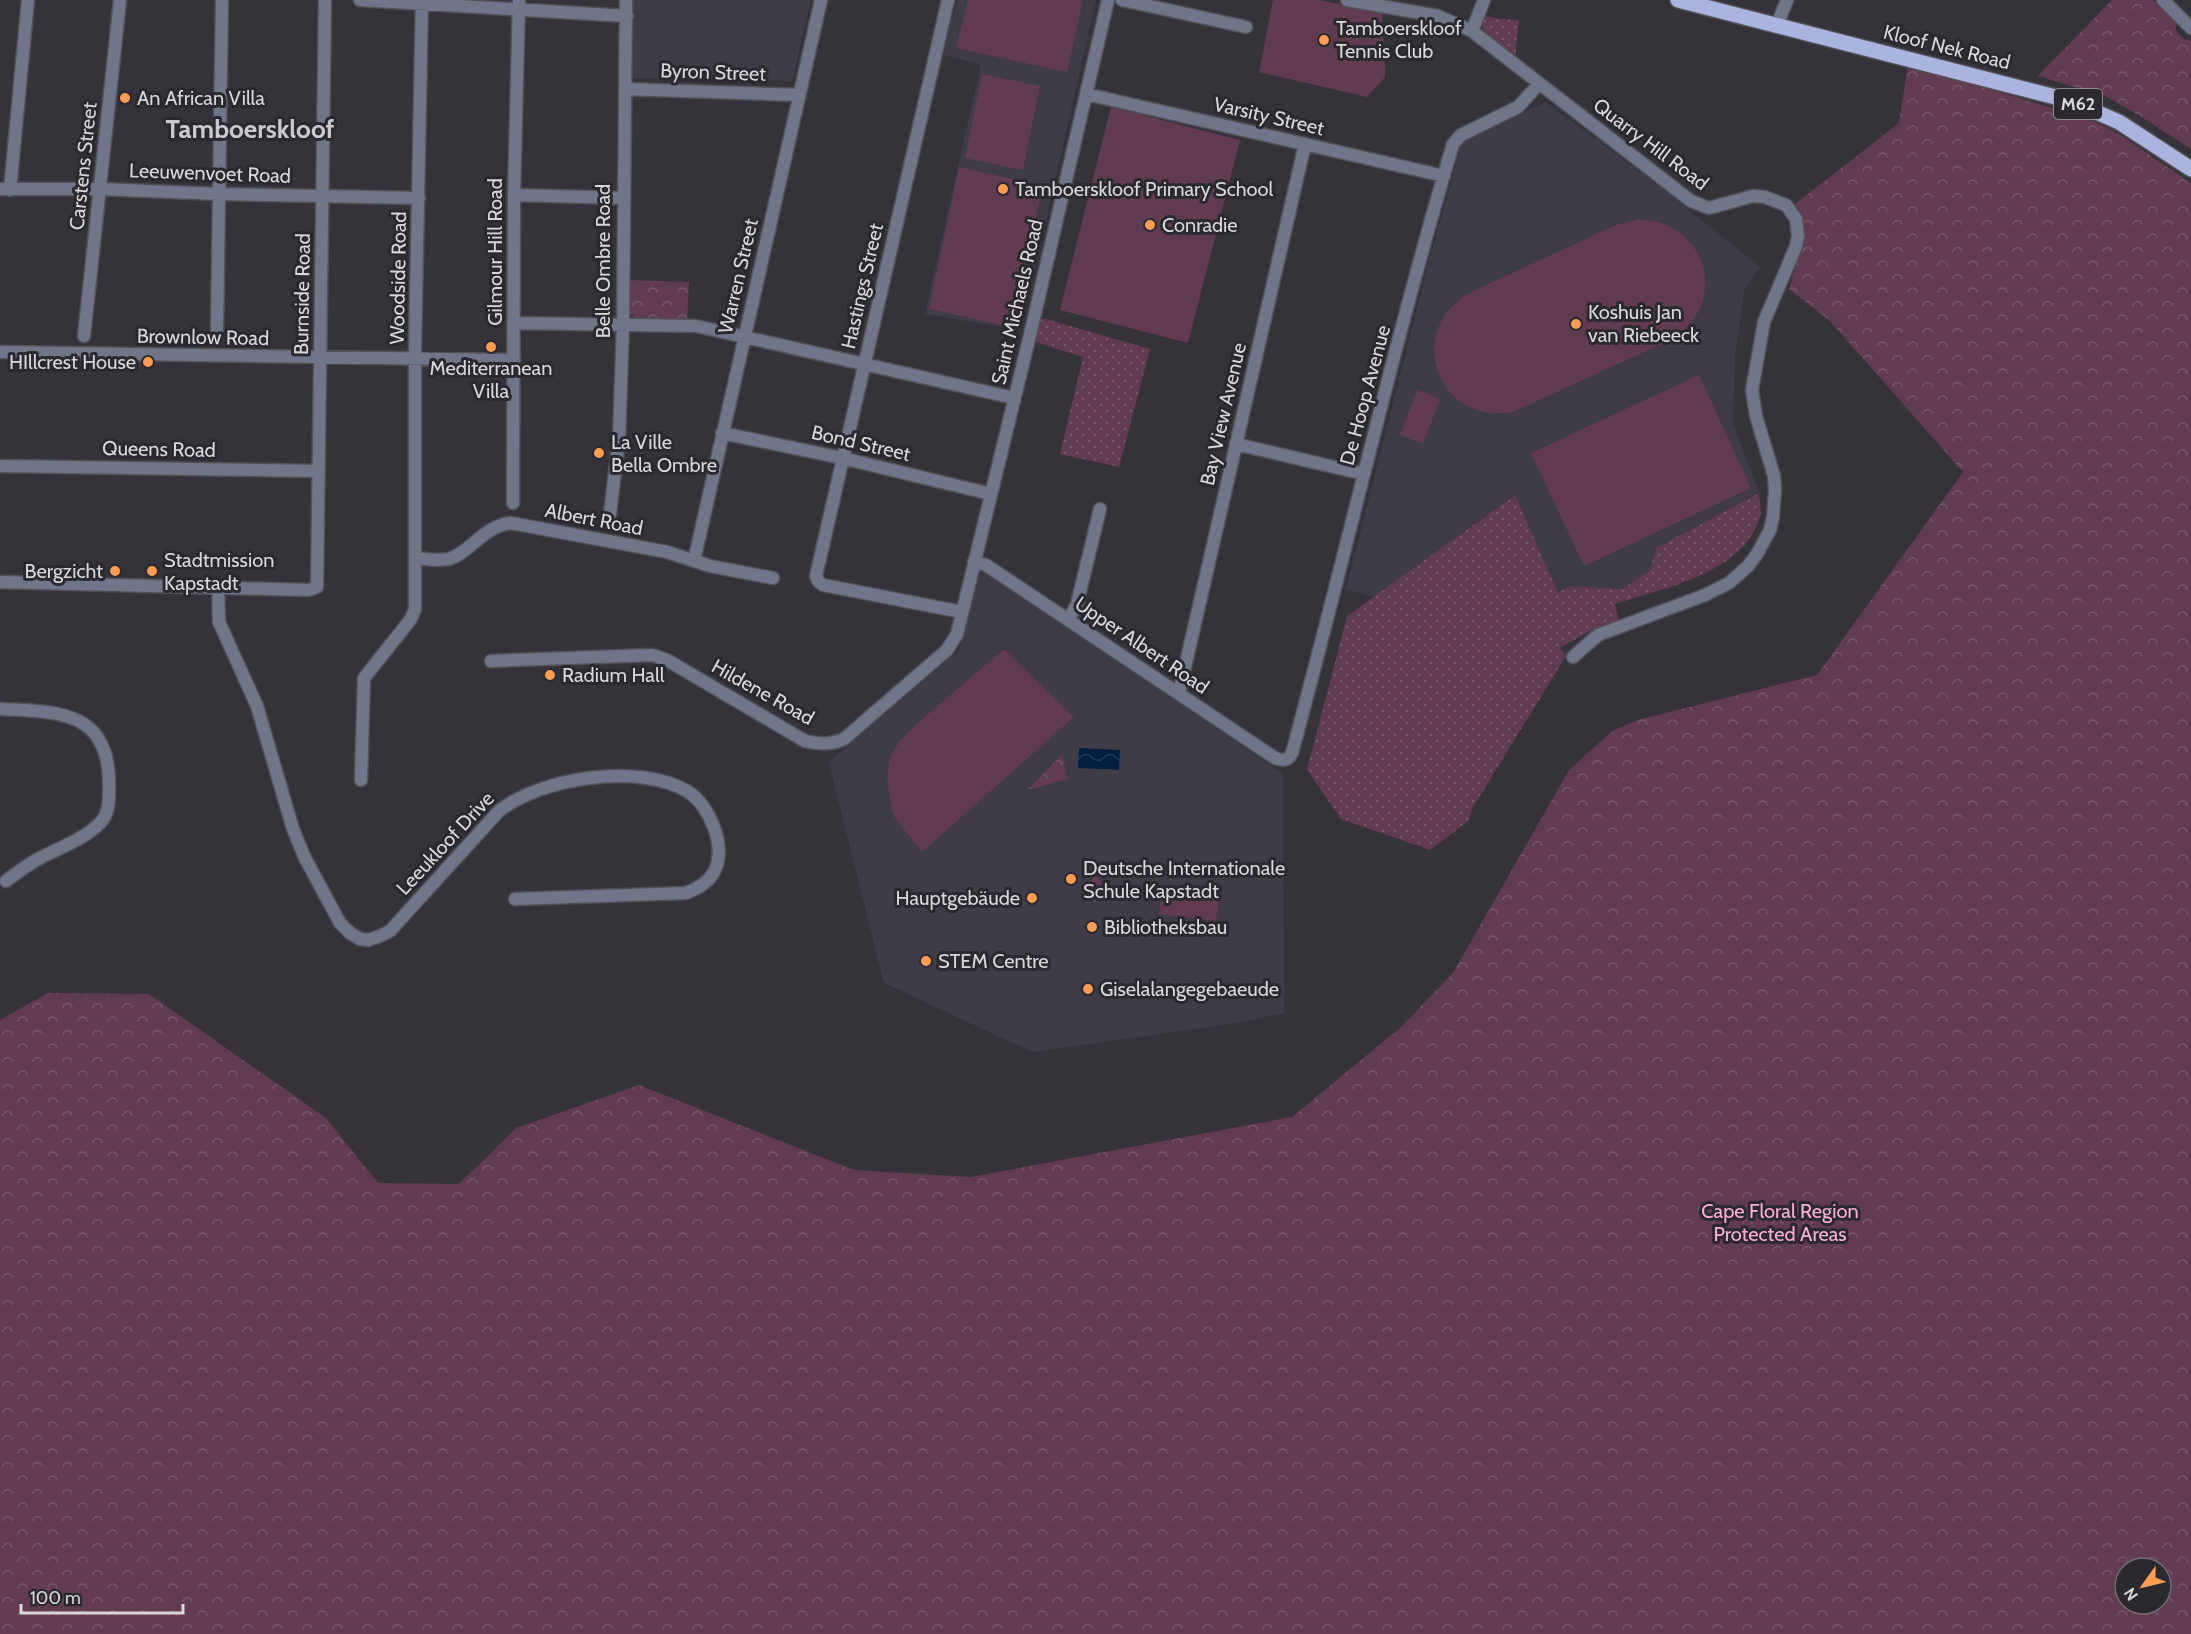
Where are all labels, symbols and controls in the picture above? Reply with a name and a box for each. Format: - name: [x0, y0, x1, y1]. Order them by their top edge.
- place label: Tamboerskloof Tennis Club: [1336, 16, 1462, 63]
- street label: Kloof Nek Road: [1881, 20, 2013, 74]
- marker: Tamboerskloof Tennis Club: [1317, 33, 1331, 47]
- street label: Byron Street: [660, 58, 767, 86]
- place label: An African Villa: [137, 86, 265, 110]
- road number: M62: [2054, 89, 2102, 119]
- marker: An African Villa: [118, 91, 132, 105]
- street label: Varsity Street: [1211, 92, 1327, 140]
- street label: Quarry Hill Road: [1589, 93, 1713, 195]
- street label: Carstens Street: [64, 100, 102, 231]
- district label: Tamboerskloof: [166, 113, 335, 145]
- street label: Leeuwenvoet Road: [129, 158, 291, 188]
- place label: Tamboerskloof Primary School: [1015, 177, 1274, 201]
- street label: Gilmour Hill Road: [483, 178, 507, 326]
- marker: Tamboerskloof Primary School: [996, 182, 1010, 196]
- street label: Belle Ombre Road: [591, 184, 615, 338]
- street label: Woodside Road: [385, 211, 411, 345]
- place label: Conradie: [1162, 213, 1238, 237]
- street label: Warren Street: [713, 216, 763, 336]
- street label: Saint Michaels Road: [986, 217, 1048, 387]
- marker: Conradie: [1143, 218, 1157, 232]
- street label: Hastings Street: [836, 221, 888, 351]
- street label: Burnside Road: [289, 233, 315, 355]
- place label: Koshuis Jan van Riebeeck: [1588, 300, 1699, 347]
- marker: Koshuis Jan van Riebeeck: [1569, 317, 1583, 331]
- street label: De Hoop Avenue: [1335, 322, 1395, 468]
- street label: Brownlow Road: [137, 324, 269, 350]
- marker: Mediterranean Villa: [484, 340, 498, 354]
- street label: Bay View Avenue: [1195, 340, 1251, 488]
- place label: HIllcrest House: [9, 350, 136, 374]
- marker: HIllcrest House: [141, 355, 155, 369]
- place label: Mediterranean Villa: [430, 356, 552, 403]
- street label: Bond Street: [809, 420, 913, 466]
- place label: La Ville Bella Ombre: [611, 430, 717, 477]
- street label: Queens Road: [102, 436, 216, 462]
- marker: La Ville Bella Ombre: [592, 446, 606, 460]
- street label: Albert Road: [543, 498, 645, 540]
- place label: Stadtmission Kapstadt: [164, 548, 274, 595]
- place label: Bergzicht: [25, 559, 103, 583]
- marker: Bergzicht: [108, 564, 122, 578]
- marker: Stadtmission Kapstadt: [145, 564, 159, 578]
- street label: Upper Albert Road: [1070, 591, 1214, 699]
- street label: Hildene Road: [708, 654, 818, 730]
- place label: Radium Hall: [562, 663, 665, 687]
- marker: Radium Hall: [543, 668, 557, 682]
- street label: Leeukloof Drive: [391, 786, 499, 900]
- place label: Deutsche Internationale Schule Kapstadt: [1083, 856, 1285, 903]
- marker: Deutsche Internationale Schule Kapstadt: [1064, 872, 1078, 886]
- place label: Hauptgebäude: [896, 886, 1020, 910]
- marker: Hauptgebäude: [1025, 891, 1039, 905]
- place label: Bibliotheksbau: [1104, 915, 1227, 939]
- marker: Bibliotheksbau: [1085, 920, 1099, 934]
- place label: STEM Centre: [938, 949, 1049, 973]
- marker: STEM Centre: [919, 954, 933, 968]
- place label: Giselalangegebaeude: [1100, 977, 1279, 1001]
- marker: Giselalangegebaeude: [1081, 982, 1095, 996]
- park label: Cape Floral Region Protected Areas: [1701, 1199, 1859, 1246]
- north arrow: [2113, 1556, 2173, 1616]
- scale bar: [21, 1577, 183, 1615]
- text: N: [2120, 1584, 2142, 1604]
- text: 100 m: [30, 1587, 81, 1609]

